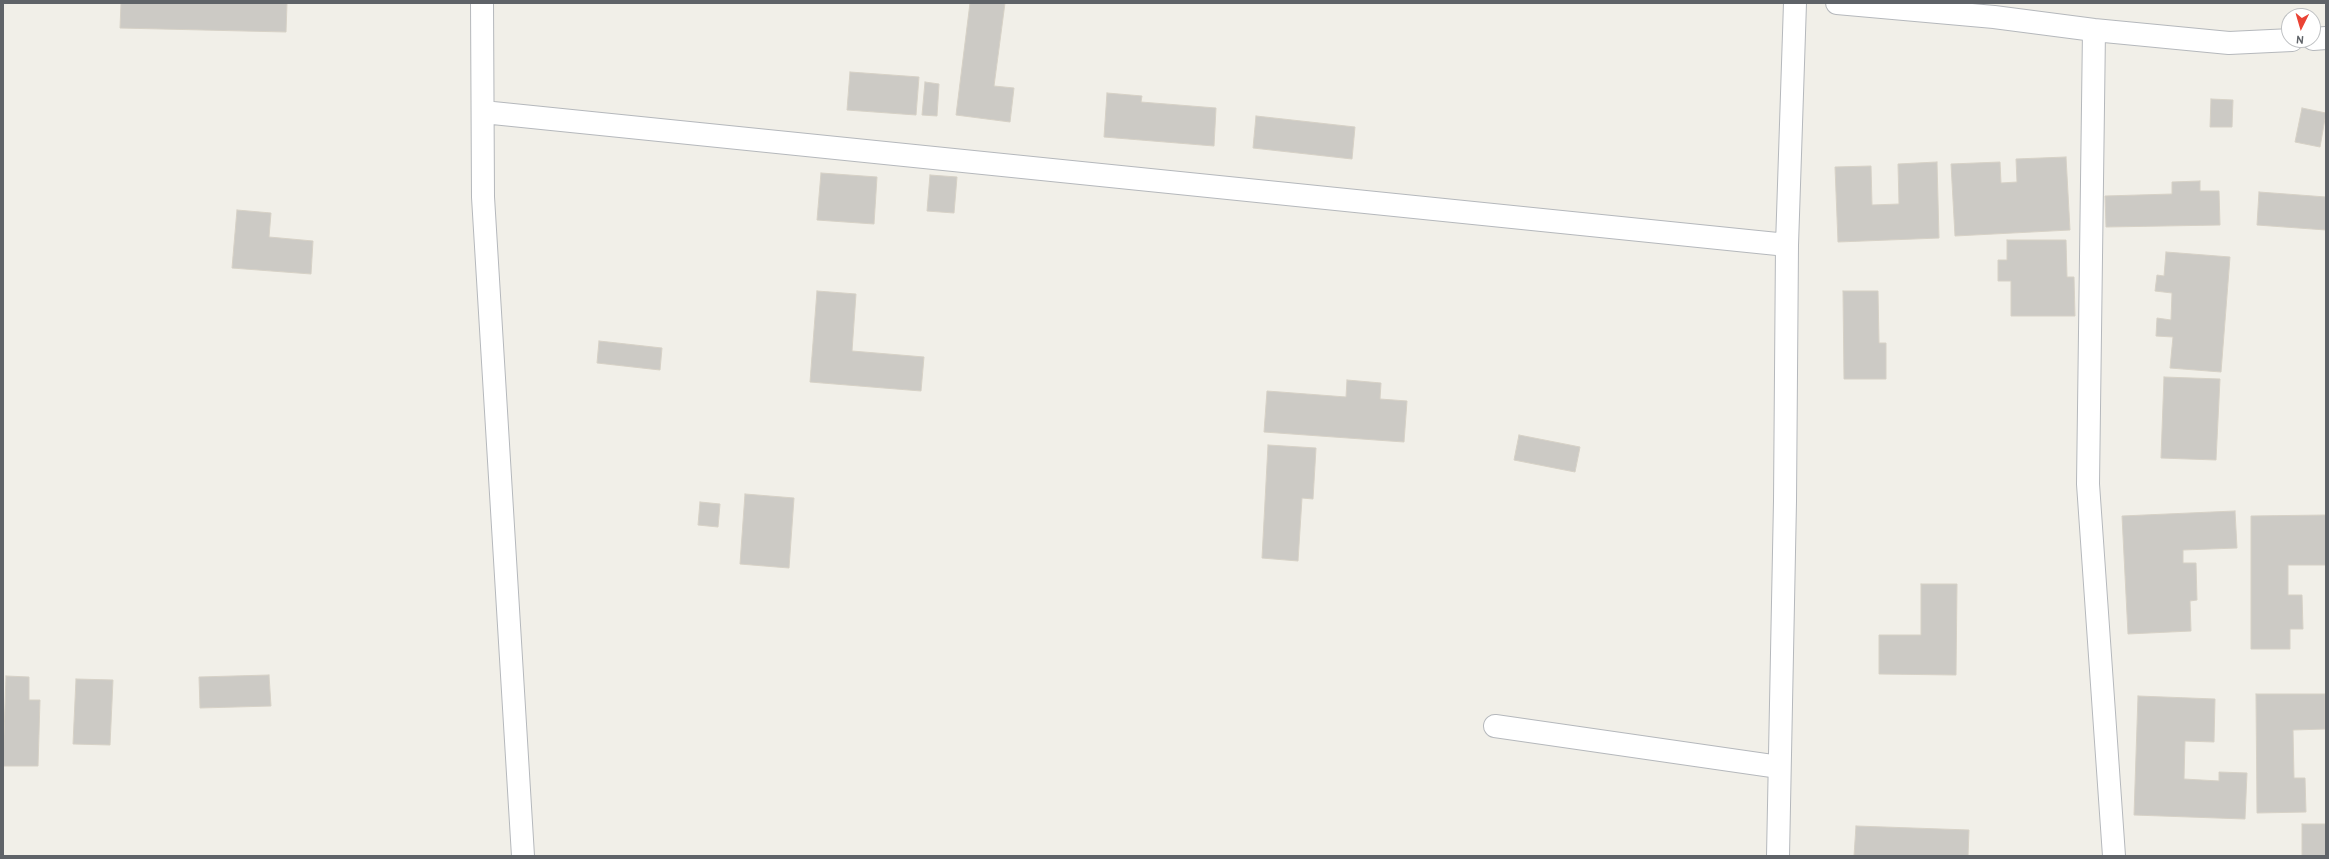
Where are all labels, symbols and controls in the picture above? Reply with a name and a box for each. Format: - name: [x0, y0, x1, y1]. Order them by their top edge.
- north arrow: [2281, 8, 2321, 48]
- text: N: [2295, 32, 2305, 46]

